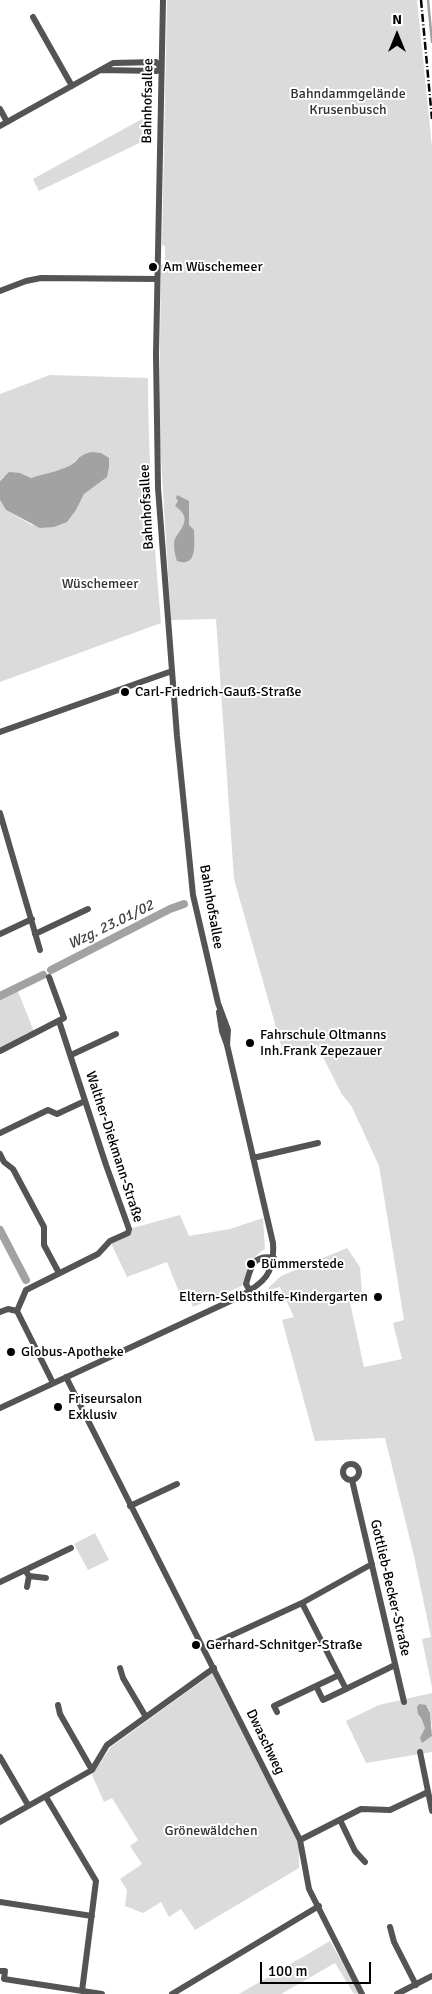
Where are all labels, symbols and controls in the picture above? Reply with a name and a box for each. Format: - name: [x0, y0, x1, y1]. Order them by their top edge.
- north arrow: [372, 10, 422, 60]
- text: N: [392, 11, 402, 28]
- street label: Bahnhofsallee: [139, 58, 157, 144]
- park label: Bahndammgelände Krusenbusch: [290, 86, 406, 118]
- place label: Am Wüschemeer: [163, 259, 263, 275]
- marker: Am Wüschemeer: [147, 261, 159, 273]
- street label: Bahnhofsallee: [136, 464, 158, 550]
- park label: Wüschemeer: [62, 576, 138, 592]
- place label: Carl-Friedrich-Gauß-Straße: [135, 684, 301, 700]
- marker: Carl-Friedrich-Gauß-Straße: [119, 686, 131, 698]
- street label: Bahnhofsallee: [195, 863, 227, 951]
- water label: Wzg. 23.01/02: [65, 897, 157, 953]
- place label: Fahrschule Oltmanns Inh.Frank Zepezauer: [260, 1027, 386, 1060]
- marker: Fahrschule Oltmanns Inh.Frank Zepezauer: [244, 1037, 256, 1049]
- street label: Walther-Diekmann-Straße: [82, 1069, 146, 1225]
- place label: Bümmerstede: [261, 1256, 344, 1272]
- marker: Bümmerstede: [245, 1258, 257, 1270]
- place label: Eltern-Selbsthilfe-Kindergarten: [179, 1289, 368, 1305]
- marker: Eltern-Selbsthilfe-Kindergarten: [372, 1291, 384, 1303]
- place label: Globus-Apotheke: [21, 1344, 124, 1360]
- marker: Globus-Apotheke: [5, 1346, 17, 1358]
- place label: Friseursalon Exklusiv: [68, 1391, 142, 1424]
- marker: Friseursalon Exklusiv: [52, 1401, 64, 1413]
- street label: Gottlieb-Becker-Straße: [366, 1518, 414, 1658]
- place label: Gerhard-Schnitger-Straße: [206, 1637, 362, 1653]
- marker: Gerhard-Schnitger-Straße: [190, 1639, 202, 1651]
- street label: Dwaschweg: [242, 1707, 288, 1777]
- park label: Grönewäldchen: [164, 1823, 258, 1839]
- scale bar: [262, 1952, 373, 1984]
- text: 100 m: [268, 1962, 308, 1980]

